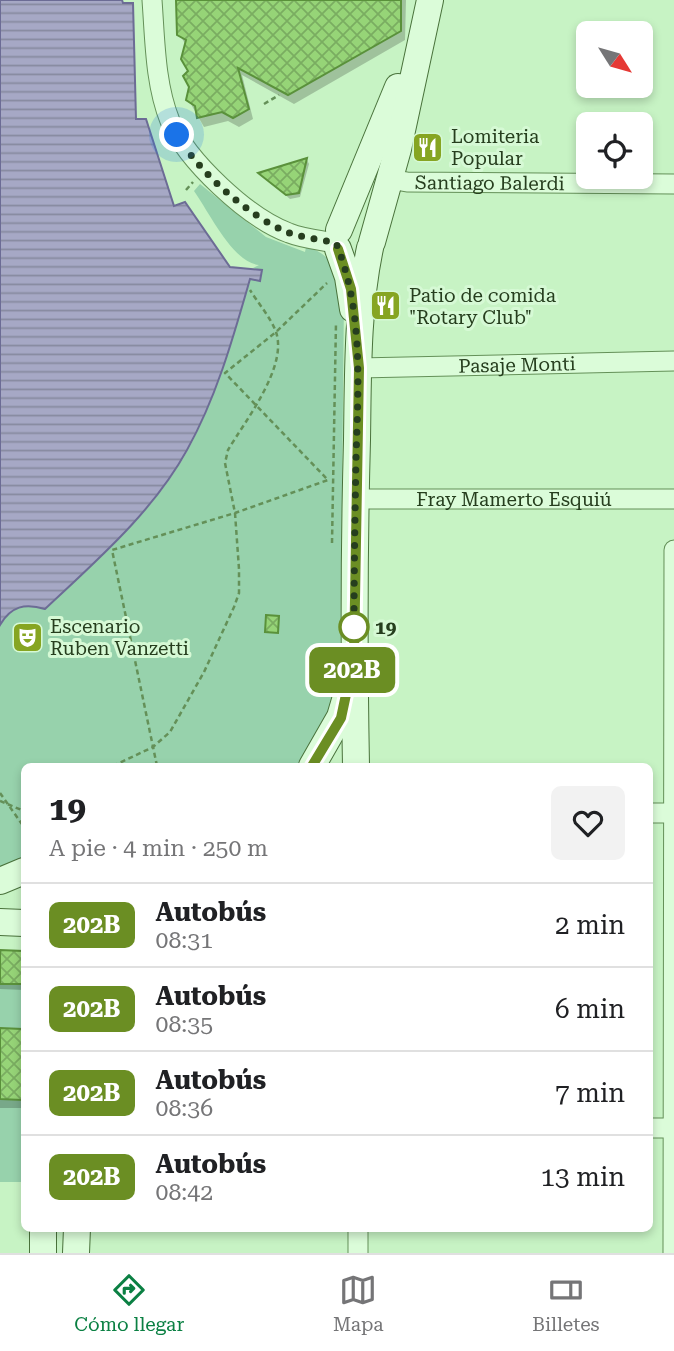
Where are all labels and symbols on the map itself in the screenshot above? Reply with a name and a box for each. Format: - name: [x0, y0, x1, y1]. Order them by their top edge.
- north arrow: [576, 21, 653, 98]
- your location: [159, 117, 194, 152]
- place label: Lomiteria Popular: [451, 125, 540, 170]
- restaurant icon: Lomiteria Popular: [411, 130, 445, 164]
- street label: Santiago Balerdi: [415, 171, 565, 195]
- place label: Patio de comida "Rotary Club": [409, 284, 557, 329]
- restaurant icon: Patio de comida "Rotary Club": [369, 289, 403, 323]
- street label: Pasaje Monti: [458, 352, 576, 377]
- street label: Fray Mamerto Esquiú: [416, 488, 612, 511]
- marker: 19: [339, 612, 369, 642]
- place label: Escenario Ruben Vanzetti: [50, 615, 189, 660]
- place label: 19: [375, 616, 397, 639]
- theatre icon: Escenario Ruben Vanzetti: [10, 620, 44, 654]
- line badge: 202B: [303, 647, 401, 693]

